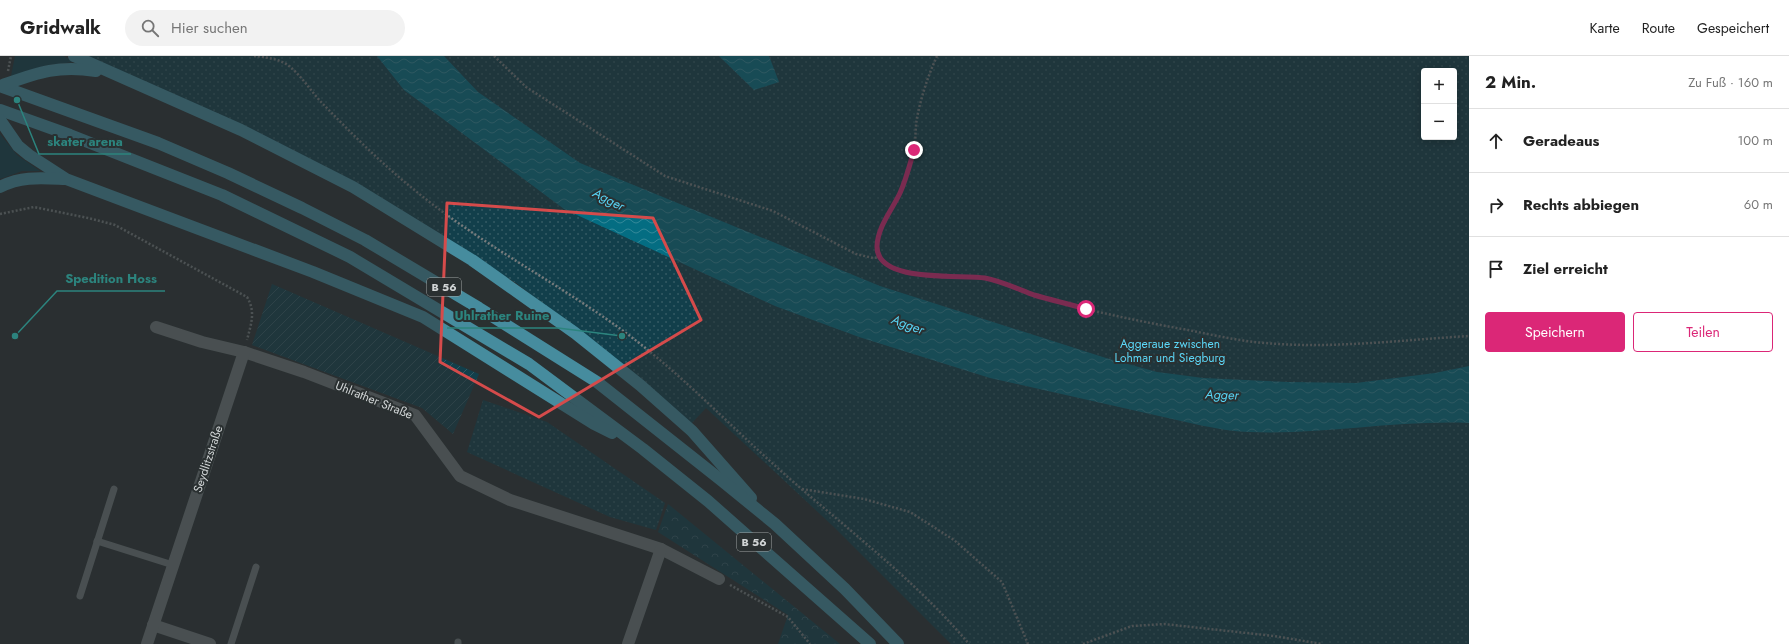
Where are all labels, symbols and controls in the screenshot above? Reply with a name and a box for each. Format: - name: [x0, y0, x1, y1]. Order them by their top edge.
- search box: [125, 10, 405, 46]
- text: Gridwalk: [20, 14, 101, 41]
- icon: search: [139, 17, 161, 39]
- text: Hier suchen: [171, 17, 248, 39]
- text: Karte: [1590, 18, 1620, 38]
- text: Route: [1642, 18, 1675, 38]
- text: Gespeichert: [1697, 18, 1769, 38]
- map controls: [1421, 68, 1457, 140]
- button: +: [1421, 68, 1457, 104]
- text: 2 Min.: [1485, 70, 1536, 94]
- text: Zu Fuß · 160 m: [1688, 73, 1773, 92]
- button: −: [1421, 104, 1457, 140]
- callout: skater arena: [39, 129, 131, 154]
- icon: ahead: [1485, 130, 1507, 152]
- text: Geradeaus: [1523, 130, 1599, 152]
- text: 100 m: [1738, 131, 1773, 150]
- text: skater arena: [47, 132, 123, 151]
- route end: [905, 141, 923, 159]
- water label: Agger: [589, 183, 629, 216]
- icon: right: [1485, 194, 1507, 216]
- text: Rechts abbiegen: [1523, 194, 1639, 216]
- text: 60 m: [1744, 195, 1773, 214]
- icon: arrive: [1485, 258, 1507, 280]
- text: Ziel erreicht: [1523, 258, 1608, 280]
- callout: Spedition Hoss: [57, 266, 165, 291]
- text: Spedition Hoss: [65, 269, 157, 288]
- road number: B 56: [427, 278, 461, 296]
- route start: [1077, 300, 1095, 318]
- callout: Uhlrather Ruine: [447, 303, 558, 328]
- text: Uhlrather Ruine: [455, 306, 550, 325]
- water label: Agger: [888, 309, 927, 339]
- button: Speichern: [1485, 312, 1625, 352]
- button: Teilen: [1633, 312, 1773, 352]
- park label: Aggeraue zwischen Lohmar und Siegburg: [1115, 335, 1225, 367]
- street label: Uhlrather Straße: [333, 376, 415, 424]
- water label: Agger: [1204, 384, 1240, 405]
- street label: Seydlitzstraße: [189, 423, 227, 495]
- road number: B 56: [737, 533, 771, 551]

